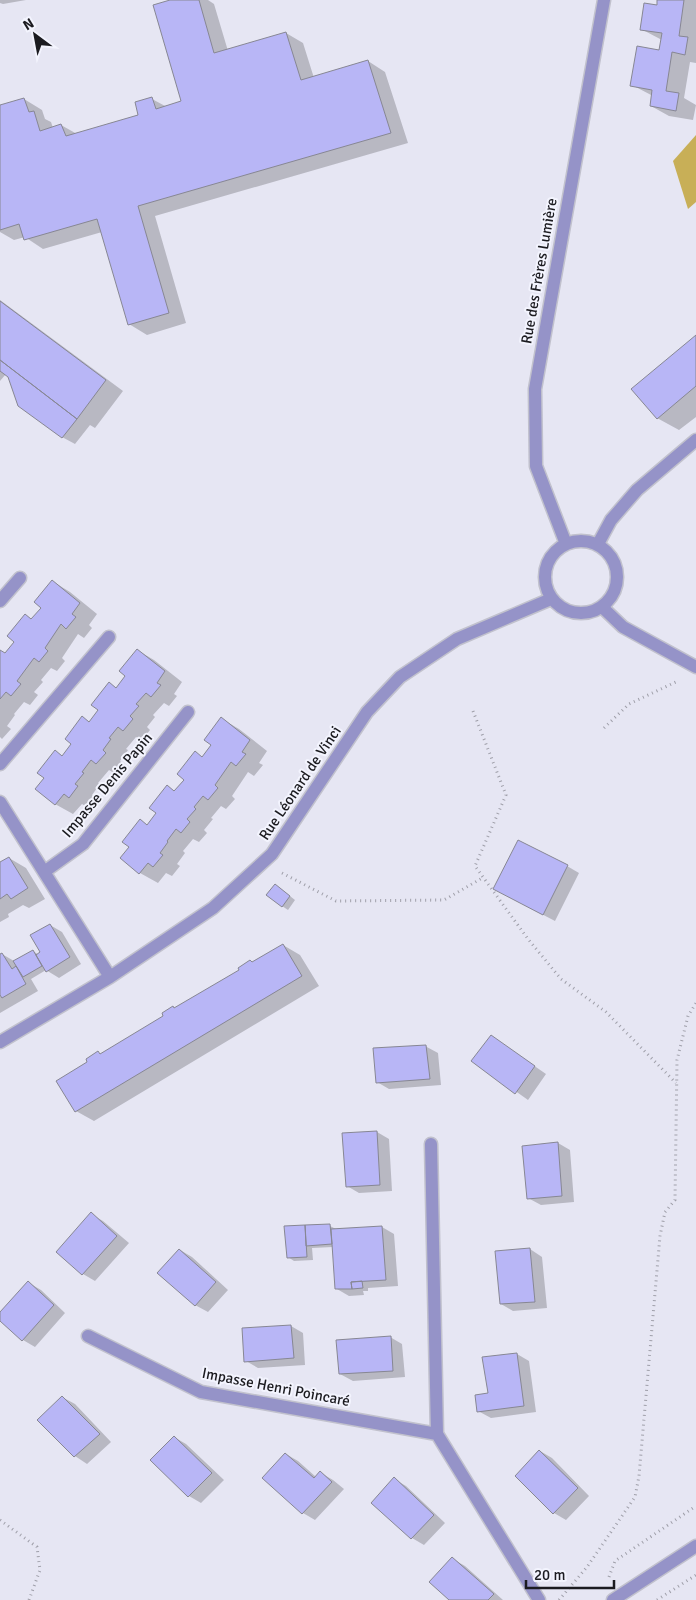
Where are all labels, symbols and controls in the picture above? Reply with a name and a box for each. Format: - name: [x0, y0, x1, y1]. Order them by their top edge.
- north arrow: [10, 10, 60, 60]
- text: N: [20, 15, 37, 34]
- street label: Rue des Frères Lumière: [517, 197, 561, 345]
- street label: Rue Léonard de Vinci: [255, 723, 345, 843]
- street label: Impasse Denis Papin: [58, 729, 156, 841]
- street label: Impasse Henri Poincaré: [200, 1364, 352, 1410]
- scale bar: [526, 1558, 614, 1590]
- text: 20 m: [534, 1566, 565, 1584]

